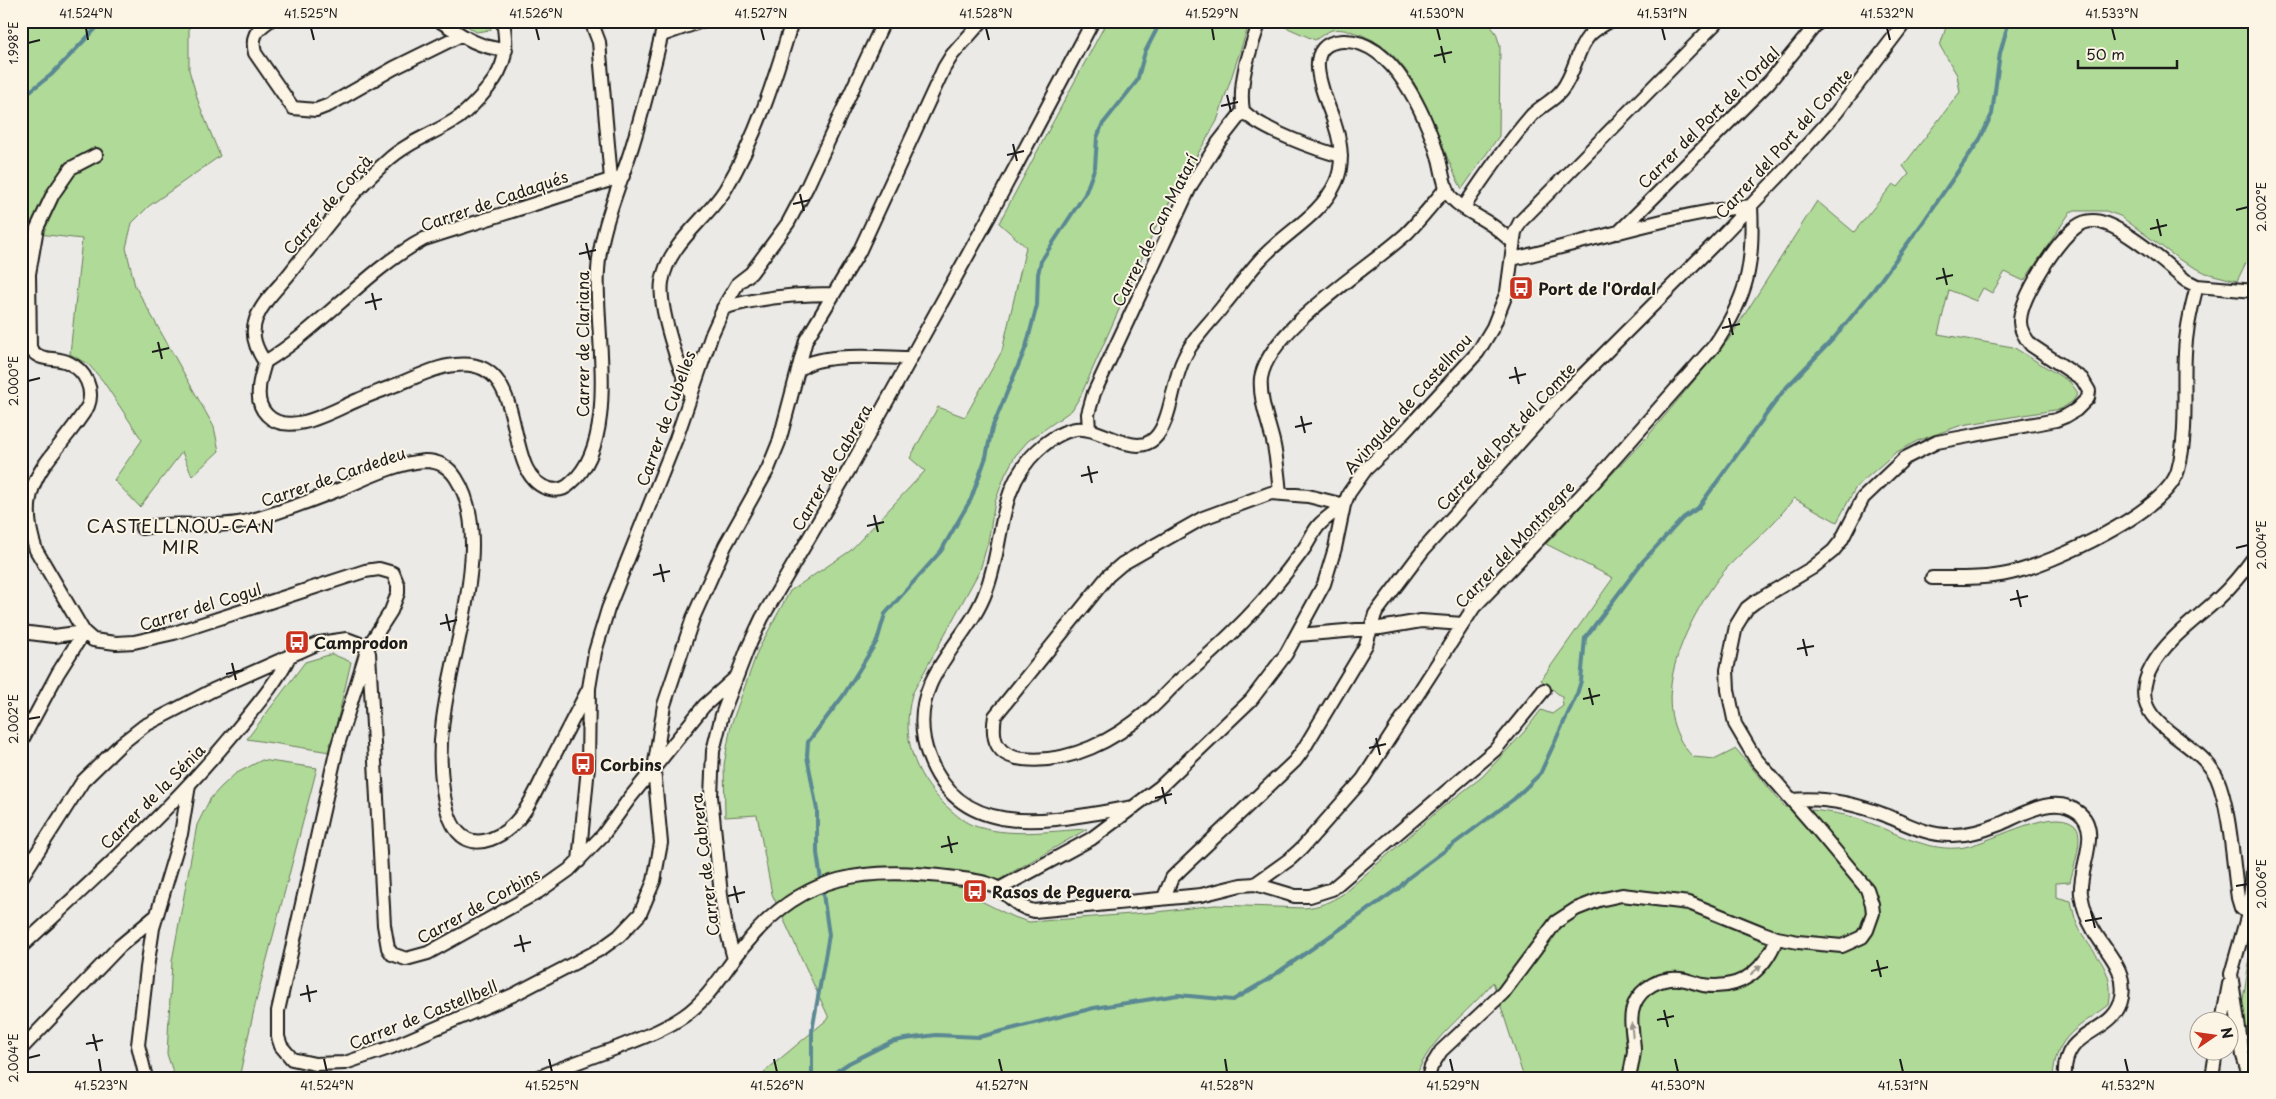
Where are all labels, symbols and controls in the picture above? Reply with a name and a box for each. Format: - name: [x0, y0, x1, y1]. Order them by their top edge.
- text: 41.524°N: [59, 4, 113, 22]
- text: 41.525°N: [284, 4, 338, 22]
- text: 41.526°N: [509, 4, 563, 22]
- text: 41.527°N: [735, 4, 787, 22]
- text: 41.528°N: [959, 4, 1013, 22]
- text: 41.529°N: [1185, 4, 1239, 22]
- text: 41.530°N: [1410, 4, 1464, 22]
- text: 41.531°N: [1637, 4, 1687, 22]
- text: 41.532°N: [1860, 4, 1914, 22]
- text: 41.533°N: [2085, 4, 2139, 22]
- text: 1.998°E: [4, 22, 22, 64]
- scale bar: [2078, 38, 2177, 70]
- street label: Carrer del Port de l'Ordal: [1631, 40, 1785, 194]
- text: 50 m: [2086, 42, 2125, 65]
- street label: Carrer del Port del Comte: [1709, 63, 1857, 223]
- street label: Carrer de Corçà: [277, 149, 377, 259]
- street label: Carrer de Can Matarí: [1105, 149, 1203, 310]
- street label: Carrer de Cadaqués: [417, 164, 571, 236]
- text: 2.002°E: [2252, 182, 2270, 232]
- street label: Carrer de Clariana: [570, 271, 594, 417]
- bus stop icon: Port de l'Ordal: [1508, 275, 1534, 301]
- place label: Port de l'Ordal: [1538, 276, 1656, 300]
- street label: Avinguda de Castellnou: [1337, 327, 1477, 479]
- street label: Carrer de Cubelles: [629, 347, 701, 489]
- text: 2.000°E: [4, 356, 22, 406]
- street label: Carrer del Port del Comte: [1430, 357, 1580, 515]
- street label: Carrer de Cabrera: [785, 399, 877, 535]
- street label: Carrer de Cardedeu: [257, 440, 409, 512]
- street label: Carrer del Montnegre: [1449, 475, 1579, 613]
- district label: CASTELLNOU-CAN MIR: [87, 512, 275, 560]
- text: 2.004°E: [2252, 520, 2270, 570]
- street label: Carrer del Cogul: [136, 576, 264, 636]
- bus stop icon: Camprodon: [284, 629, 310, 655]
- place label: Camprodon: [314, 630, 408, 654]
- text: 2.002°E: [4, 694, 22, 744]
- street label: Carrer de la Sénia: [94, 737, 211, 854]
- bus stop icon: Corbins: [570, 751, 596, 777]
- place label: Corbins: [600, 752, 662, 776]
- street label: Carrer de Cabrera: [683, 792, 725, 938]
- text: 2.006°E: [2252, 859, 2270, 909]
- street label: Carrer de Corbins: [412, 861, 544, 949]
- bus stop icon: Rasos de Peguera: [962, 878, 988, 904]
- place label: Rasos de Peguera: [992, 879, 1132, 903]
- one-way arrow: [1750, 965, 1763, 976]
- street label: Carrer de Castellbell: [345, 973, 501, 1055]
- north arrow: [2188, 1012, 2238, 1062]
- one-way arrow: [1628, 1021, 1636, 1037]
- text: N: [2216, 1025, 2239, 1041]
- text: 2.004°E: [4, 1033, 22, 1083]
- text: 41.523°N: [74, 1076, 128, 1094]
- text: 41.524°N: [300, 1076, 354, 1094]
- text: 41.525°N: [525, 1076, 579, 1094]
- text: 41.526°N: [750, 1076, 804, 1094]
- text: 41.527°N: [976, 1076, 1028, 1094]
- text: 41.528°N: [1200, 1076, 1254, 1094]
- text: 41.529°N: [1426, 1076, 1480, 1094]
- text: 41.530°N: [1651, 1076, 1705, 1094]
- text: 41.531°N: [1878, 1076, 1928, 1094]
- text: 41.532°N: [2101, 1076, 2155, 1094]

